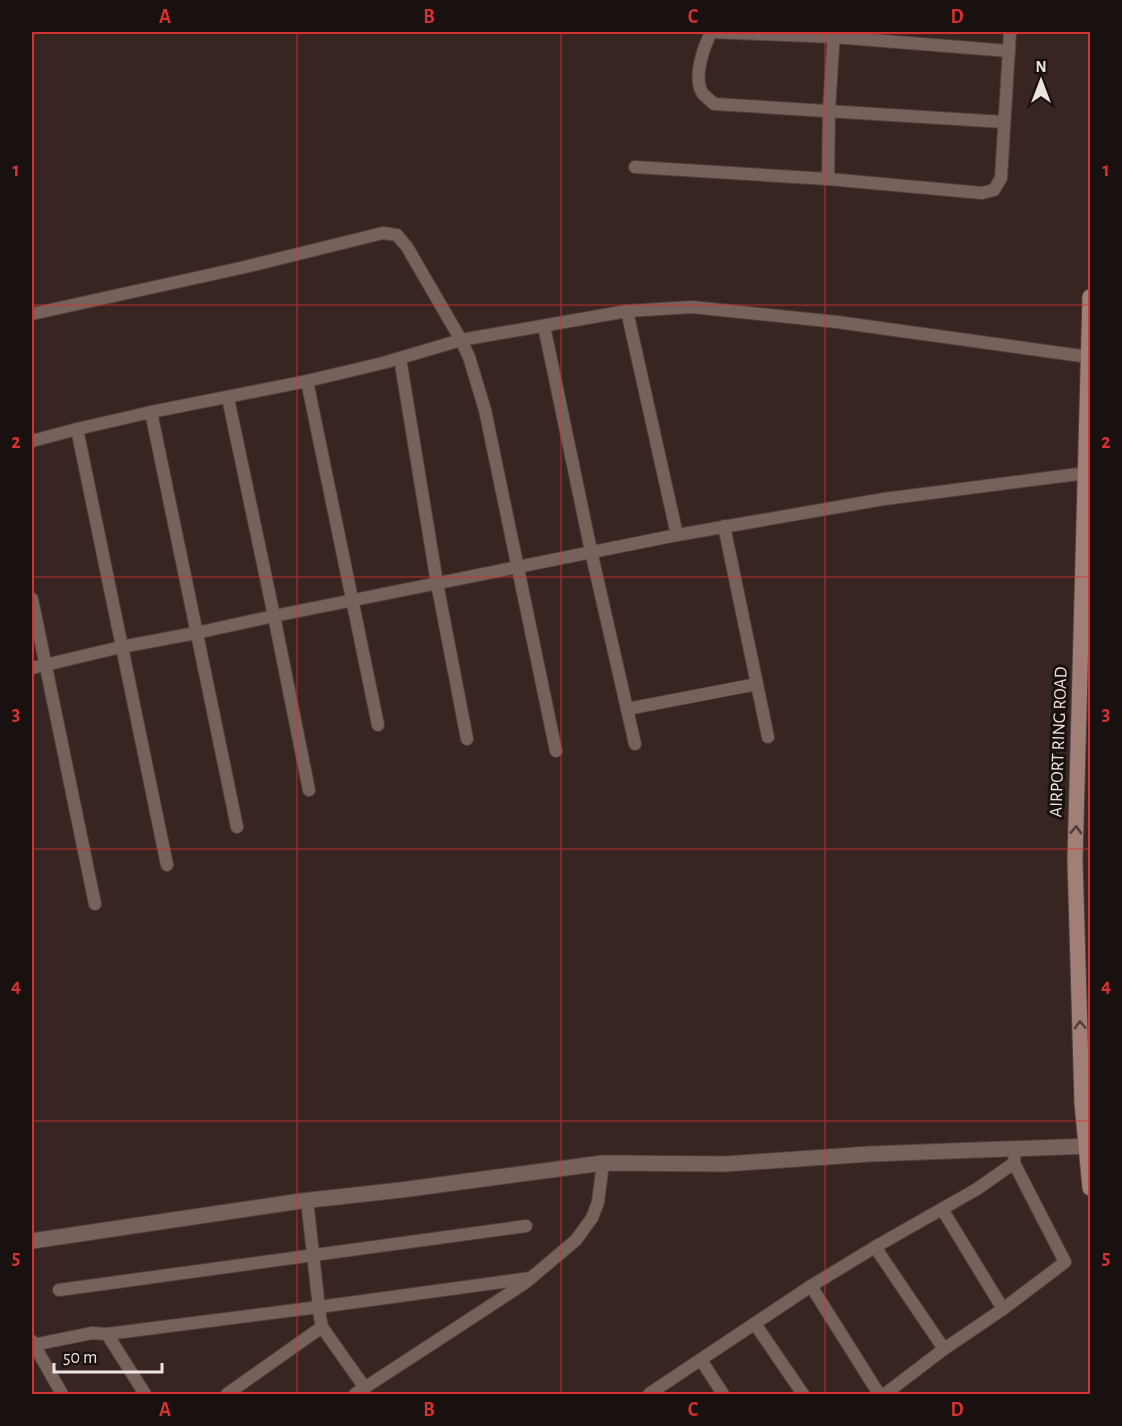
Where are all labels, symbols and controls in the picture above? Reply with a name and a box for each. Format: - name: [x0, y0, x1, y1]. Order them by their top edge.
- text: A: [159, 7, 171, 27]
- text: B: [423, 7, 435, 27]
- text: C: [688, 7, 699, 27]
- text: D: [950, 7, 964, 27]
- north arrow: [1011, 51, 1071, 111]
- text: N: [1035, 59, 1047, 75]
- text: 1: [12, 160, 20, 180]
- text: 1: [1102, 160, 1110, 180]
- text: 2: [11, 432, 21, 452]
- text: 2: [1101, 432, 1111, 452]
- street label: AIRPORT RING ROAD: [1047, 666, 1071, 818]
- text: 3: [12, 704, 20, 724]
- text: 3: [1102, 704, 1110, 724]
- one-way arrow: [1070, 825, 1082, 834]
- text: 4: [11, 976, 21, 996]
- text: 4: [1101, 976, 1111, 996]
- one-way arrow: [1073, 1020, 1086, 1029]
- text: 5: [12, 1248, 20, 1268]
- text: 5: [1102, 1248, 1110, 1268]
- scale bar: [54, 1336, 162, 1374]
- text: 50 m: [63, 1349, 97, 1367]
- text: A: [159, 1400, 171, 1420]
- text: B: [423, 1400, 435, 1420]
- text: C: [688, 1400, 699, 1420]
- text: D: [950, 1400, 964, 1420]

